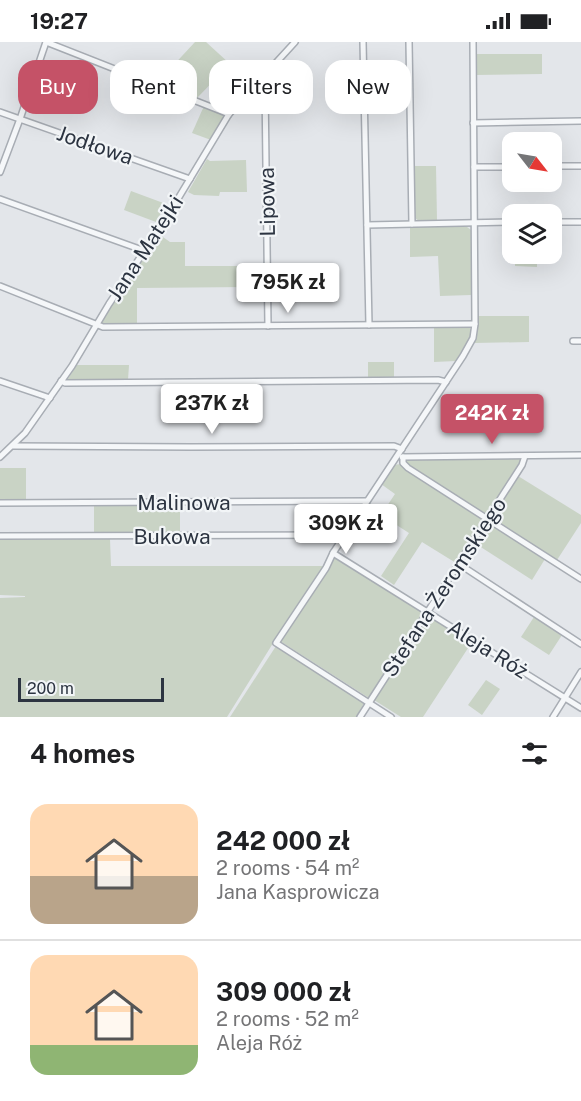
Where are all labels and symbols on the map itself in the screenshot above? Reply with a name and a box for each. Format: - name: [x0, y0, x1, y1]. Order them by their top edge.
- street label: Jodłowa: [54, 120, 136, 170]
- north arrow: [502, 132, 562, 192]
- street label: Lipowa: [254, 167, 280, 237]
- street label: Jana Matejki: [102, 191, 188, 305]
- pin: 795K zł: [233, 263, 343, 314]
- pin: 237K zł: [157, 384, 267, 435]
- pin: 242K zł: [437, 394, 547, 445]
- street label: Malinowa: [137, 490, 231, 515]
- street label: Stefana Żeromskiego: [377, 493, 511, 681]
- pin: 309K zł: [291, 504, 401, 555]
- street label: Bukowa: [133, 524, 211, 549]
- street label: Aleja Róż: [443, 614, 533, 684]
- scale bar: [18, 675, 164, 702]

